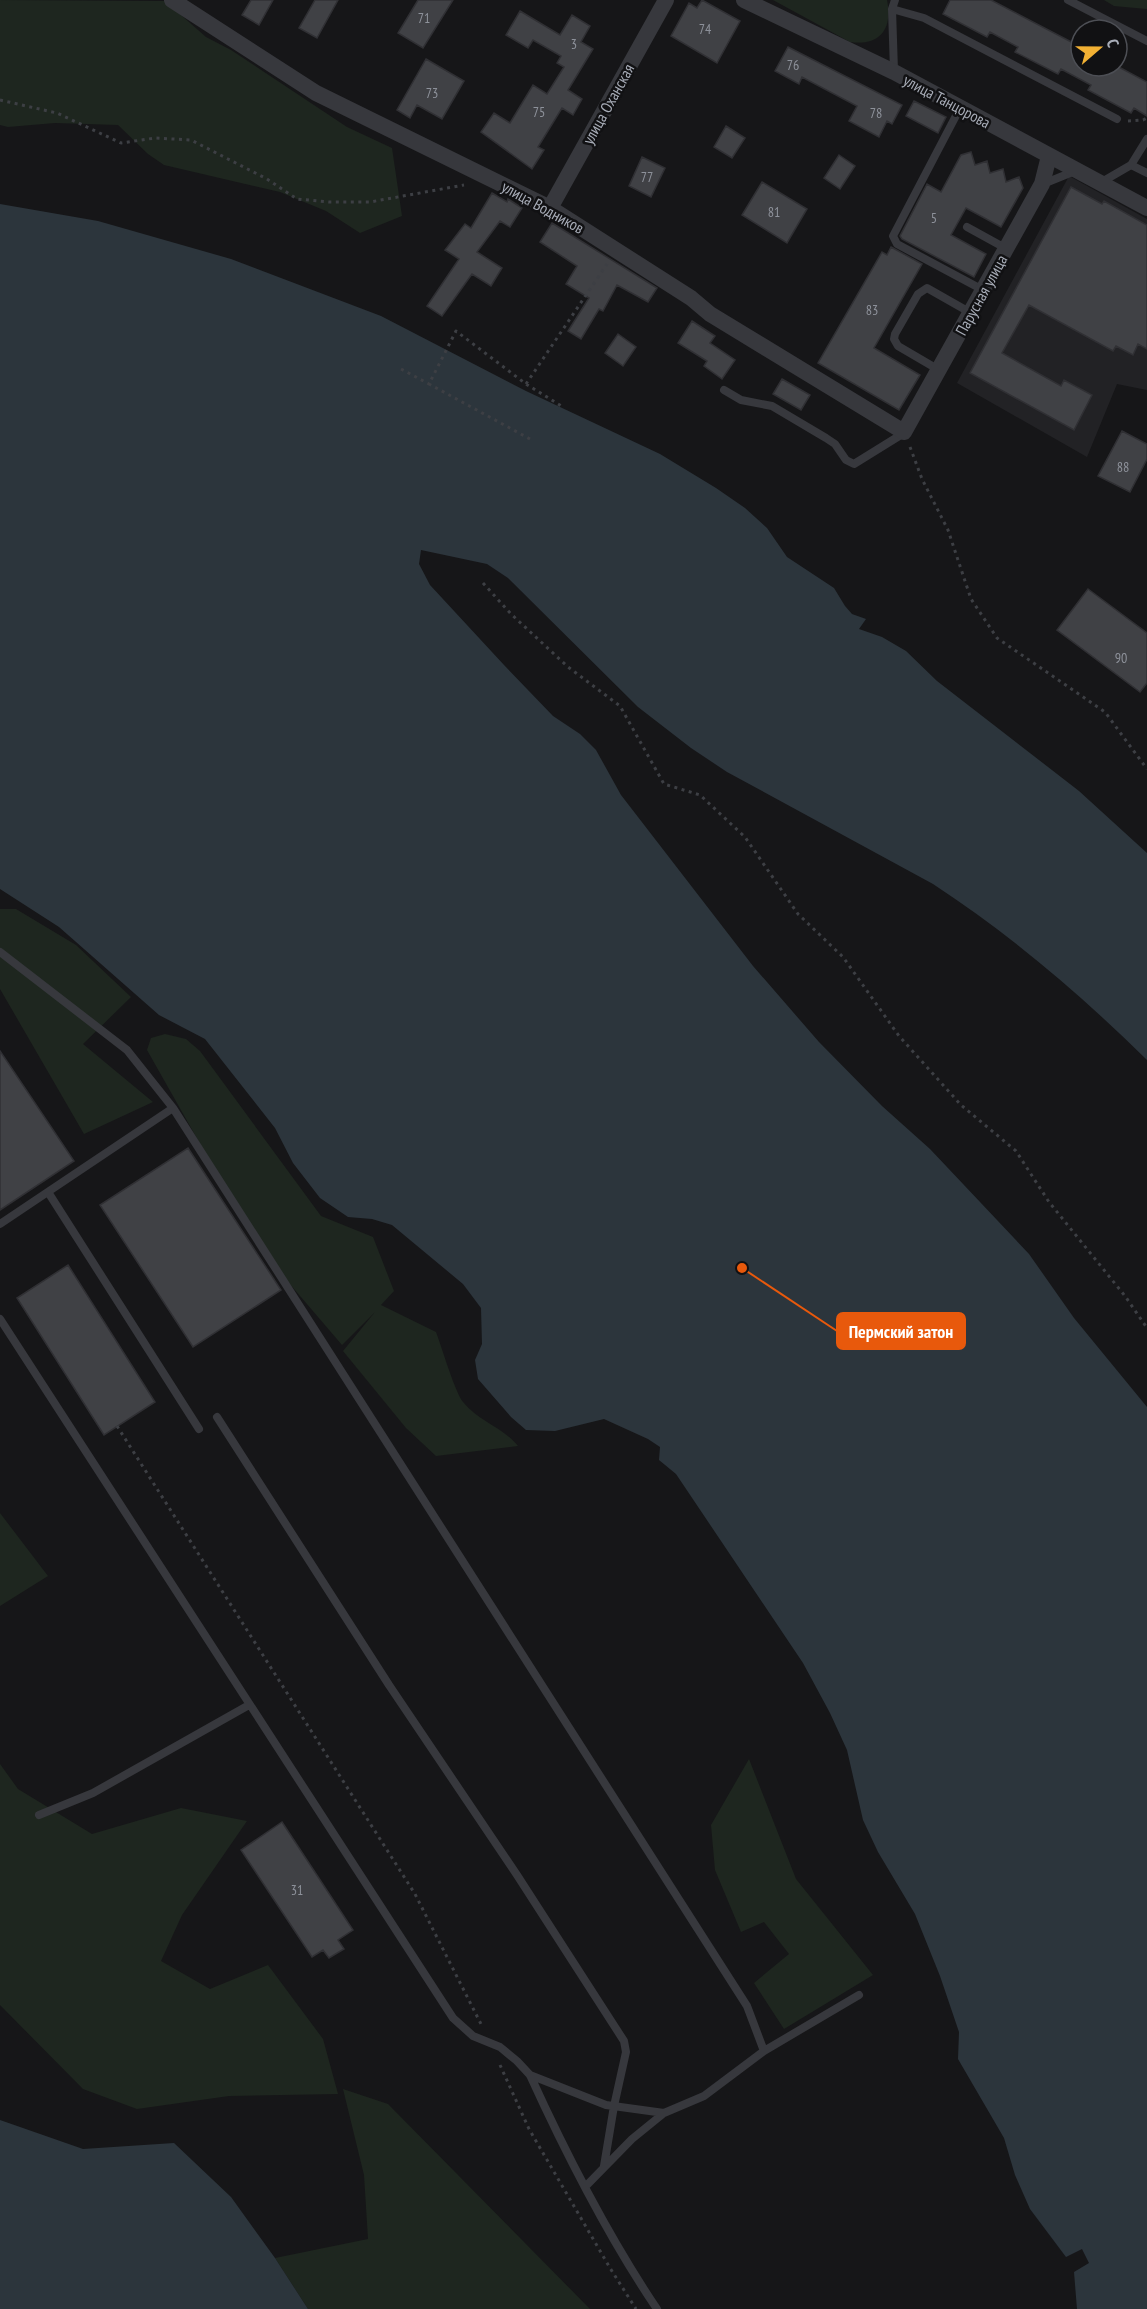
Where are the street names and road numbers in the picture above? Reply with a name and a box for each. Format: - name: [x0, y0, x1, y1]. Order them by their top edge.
- street label: улица Оханская: [578, 60, 638, 148]
- street label: улица Танцорова: [900, 70, 994, 132]
- street label: улица Водников: [498, 176, 588, 238]
- street label: Парусная улица: [951, 251, 1011, 339]

